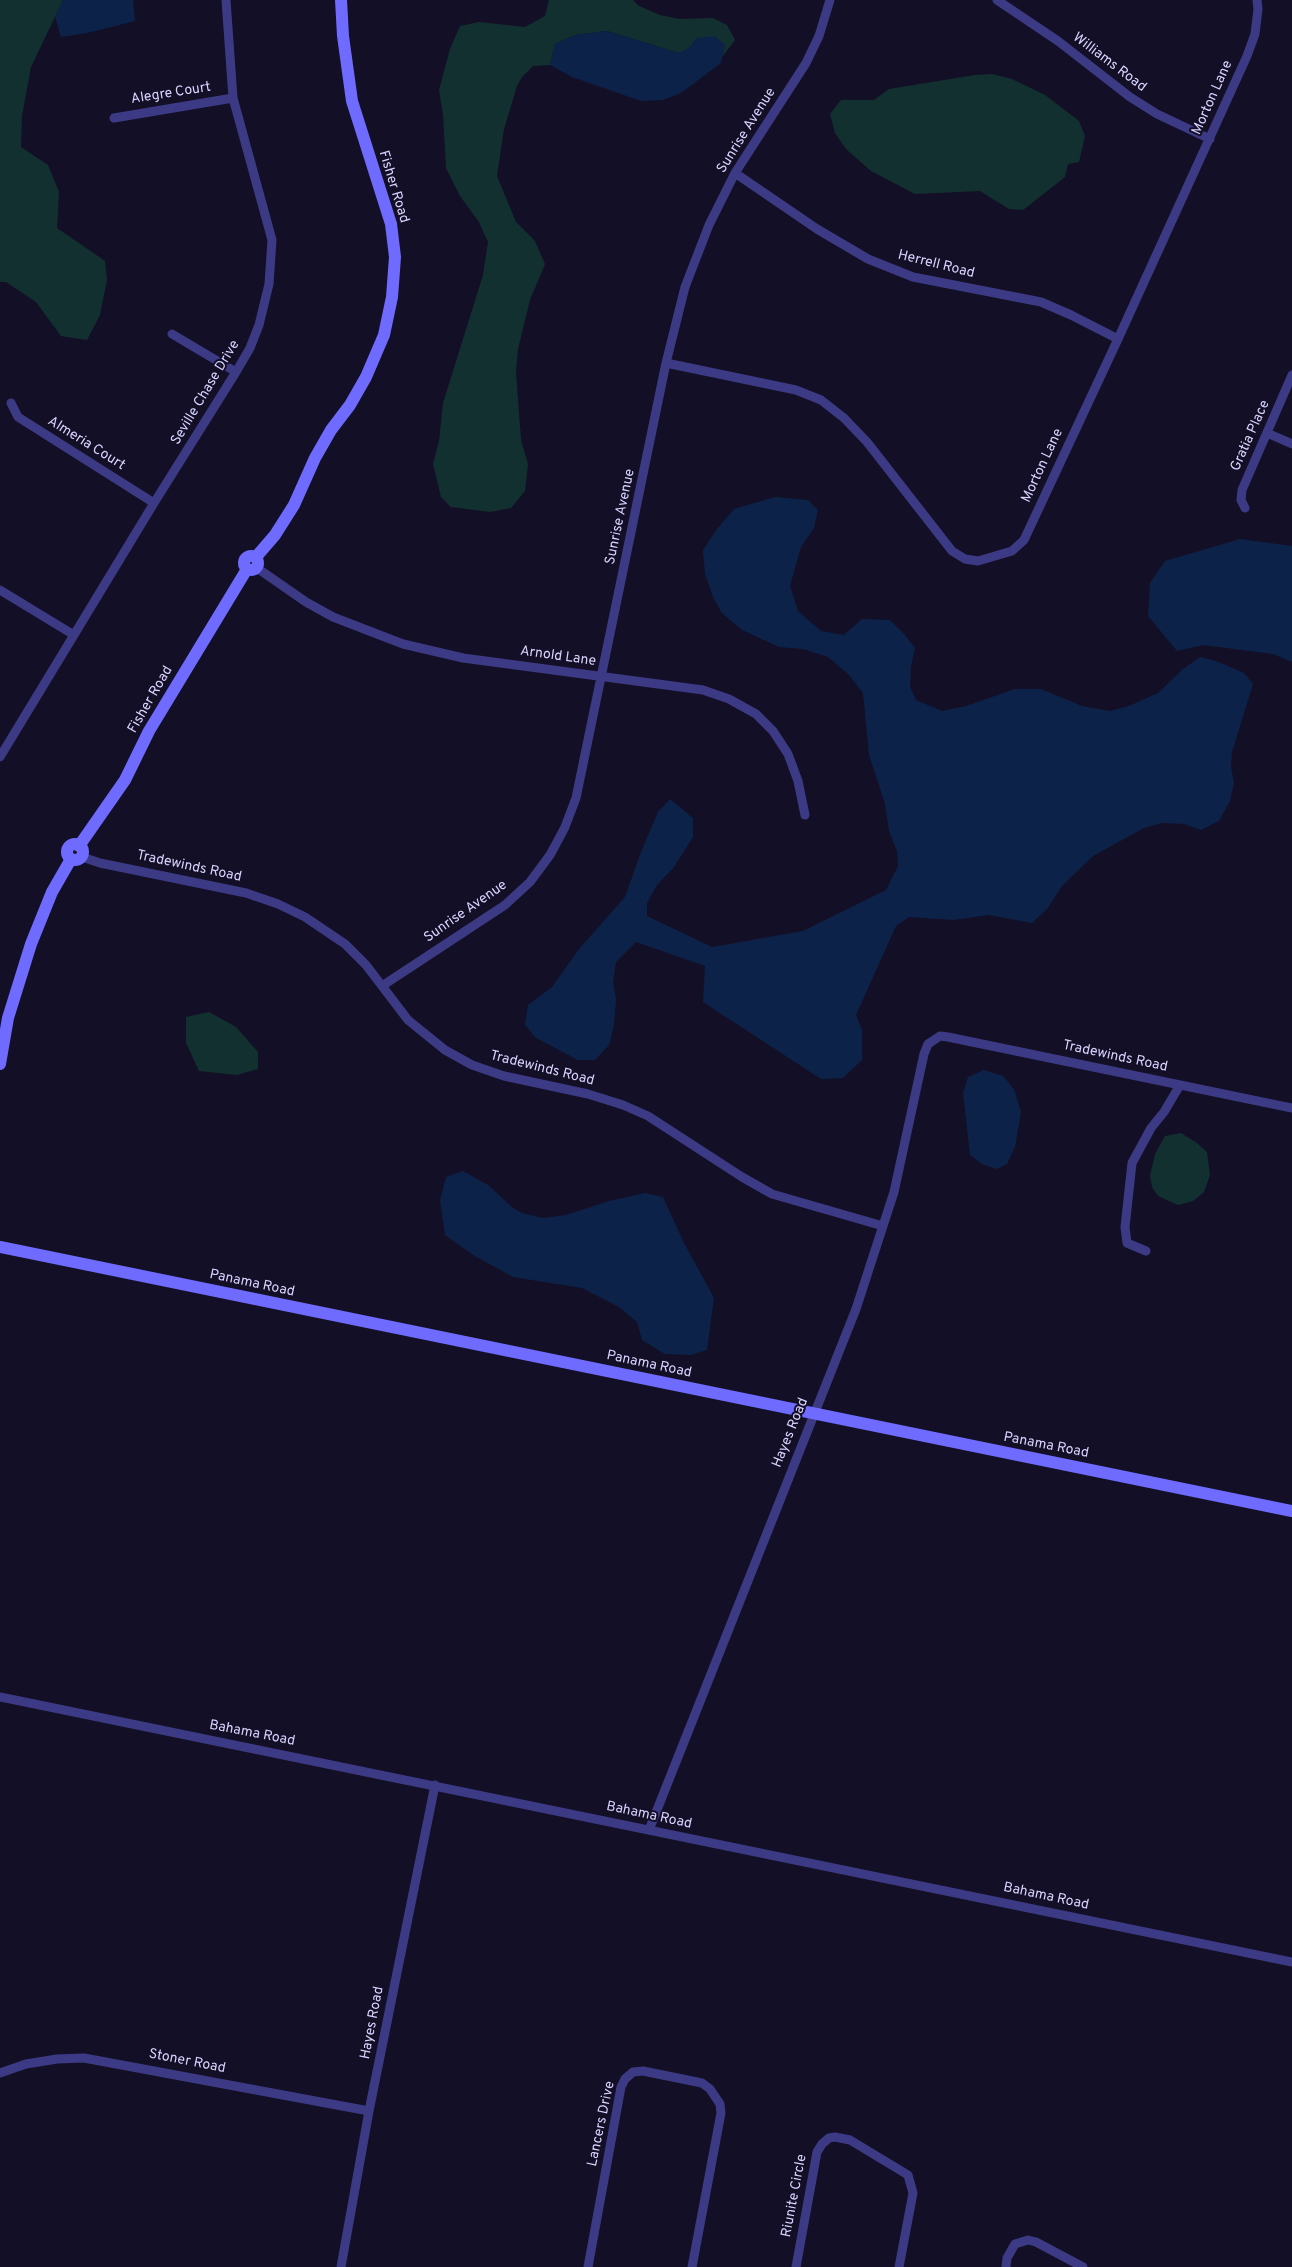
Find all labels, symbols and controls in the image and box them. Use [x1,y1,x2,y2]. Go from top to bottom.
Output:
street label: Williams Road [1069,30,1149,96]
street label: Morton Lane [1189,58,1237,138]
street label: Alegre Court [130,79,212,109]
street label: Sunrise Avenue [714,85,780,177]
street label: Fisher Road [374,149,412,225]
street label: Herrell Road [896,247,976,283]
street label: Seville Chase Drive [168,338,244,448]
street label: Gratia Place [1228,398,1274,474]
street label: Almeria Court [44,413,128,475]
street label: Morton Lane [1019,426,1067,506]
street label: Sunrise Avenue [603,468,639,566]
street label: Arnold Lane [519,643,597,671]
street label: Fisher Road [125,663,177,737]
street label: Tradewinds Road [135,848,243,886]
street label: Sunrise Avenue [421,877,511,947]
street label: Tradewinds Road [1061,1038,1169,1076]
street label: Tradewinds Road [488,1048,596,1090]
street label: Panama Road [208,1267,296,1301]
street label: Panama Road [605,1348,693,1382]
street label: Hayes Road [769,1396,813,1470]
street label: Panama Road [1002,1429,1090,1463]
street label: Bahama Road [208,1717,296,1751]
street label: Bahama Road [605,1799,693,1833]
street label: Bahama Road [1002,1880,1090,1914]
street label: Hayes Road [358,1985,388,2061]
street label: Stoner Road [147,2046,227,2078]
street label: Lancers Drive [585,2080,619,2168]
street label: Riunite Circle [779,2153,811,2239]

